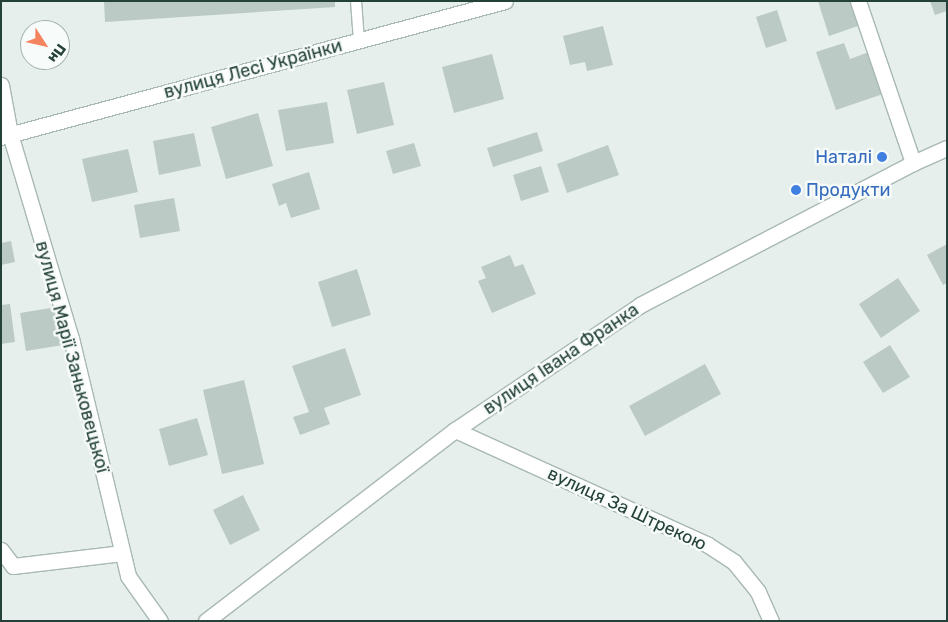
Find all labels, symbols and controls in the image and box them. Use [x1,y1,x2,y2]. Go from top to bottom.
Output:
north arrow [20,20,70,70]
street label: вулиця Лесі Українки [161,35,345,103]
text: Пн [44,41,69,66]
place label: Наталi [815,146,872,168]
marker: Наталi [876,151,888,163]
place label: Продукти [806,179,890,201]
marker: Продукти [790,184,802,196]
street label: вулиця Марії Заньковецької [31,239,113,475]
street label: вулиця Івана Франка [479,299,643,419]
street label: вулиця За Штрекою [544,463,710,555]

